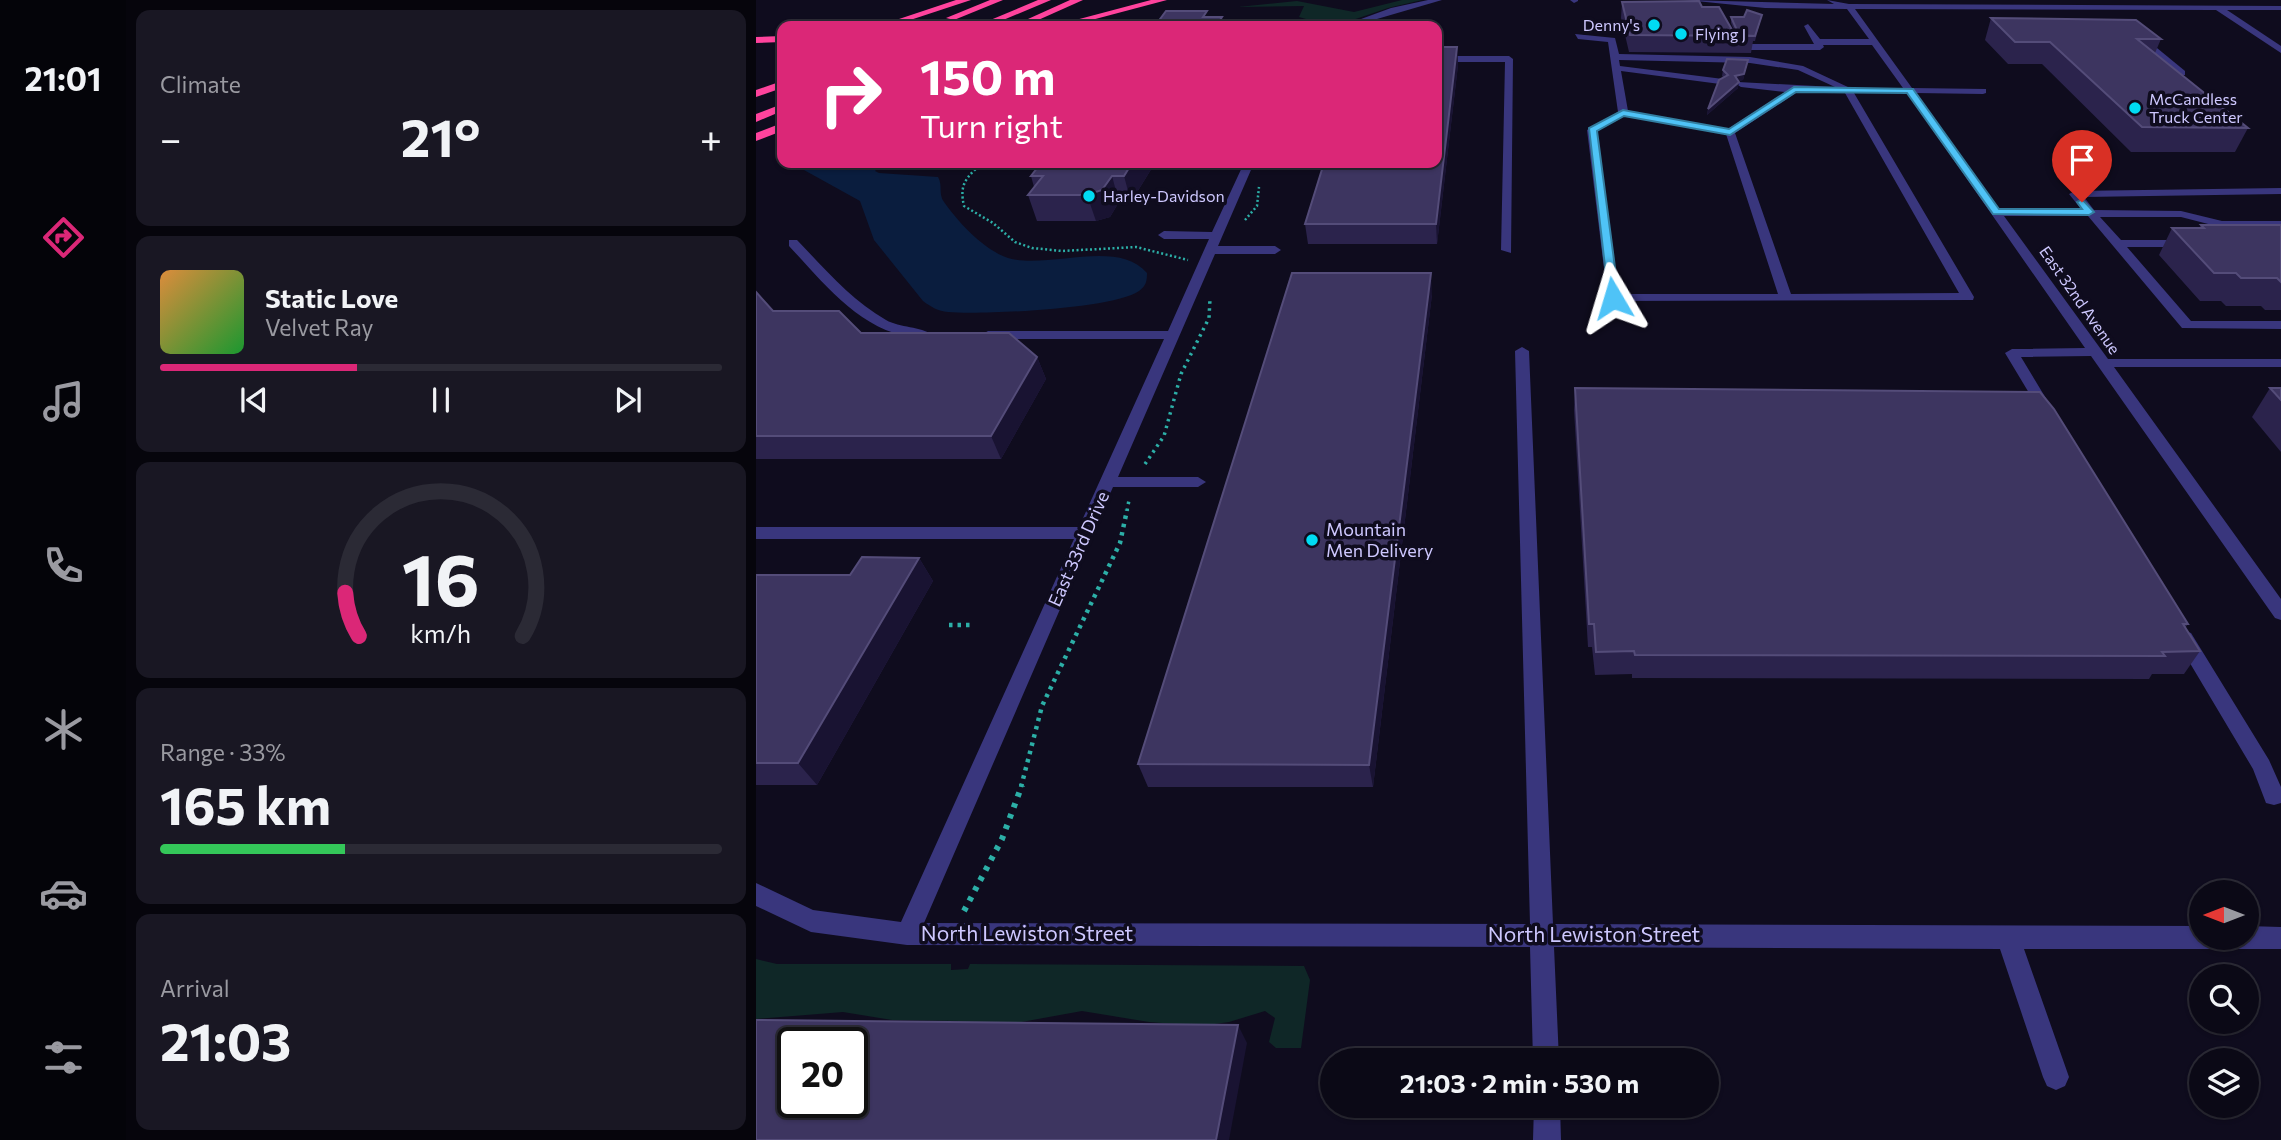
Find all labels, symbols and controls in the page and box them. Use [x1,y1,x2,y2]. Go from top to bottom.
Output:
place label: Denny's [1583,15,1640,34]
marker: Denny's [1646,17,1662,33]
place label: Flying J [1695,24,1746,43]
marker: Flying J [1673,26,1689,42]
text: 150 m [920,45,1055,105]
icon: right [805,49,896,140]
text: 21:01 [25,58,101,98]
text: Climate [160,70,241,98]
place label: McCandless Truck Center [2149,89,2243,126]
marker: McCandless Truck Center [2127,100,2143,116]
text: 21° [401,104,480,168]
text: Turn right [920,105,1063,145]
text: − [160,114,182,161]
text: + [700,114,722,161]
pin [2052,130,2112,202]
icon: arrive [2063,141,2101,179]
place label: Harley-Davidson [1103,186,1225,205]
marker: Harley-Davidson [1081,188,1097,204]
icon: directions [39,213,88,262]
street label: East 32nd Avenue [2036,242,2125,357]
position arrow [1576,261,1650,335]
text: Static Love [265,282,398,313]
text: Velvet Ray [265,313,373,341]
icon: music [39,377,88,426]
icon: previous [235,381,273,419]
icon: pause [422,381,460,419]
icon: next [609,381,647,419]
street label: East 33rd Drive [1043,488,1113,610]
place label: Mountain Men Delivery [1326,518,1433,561]
text: 16 [402,532,480,621]
marker: Mountain Men Delivery [1304,532,1320,548]
icon: phone [39,541,88,590]
text: km/h [411,618,471,648]
icon: climate [39,705,88,754]
text: Range · 33% [160,738,286,766]
text: 165 km [160,772,331,836]
icon: car [39,869,88,918]
north arrow [2189,880,2259,950]
map controls [2189,880,2259,1118]
street label: North Lewiston Street [921,920,1133,945]
street label: North Lewiston Street [1488,921,1700,946]
button: search [2189,964,2259,1034]
text: Arrival [160,974,230,1002]
text: 21:03 [160,1008,291,1072]
speed limit sign: 20 [777,1027,868,1118]
icon: filters [39,1033,88,1082]
button: layers [2189,1048,2259,1118]
text: 21:03 · 2 min · 530 m [1400,1067,1639,1098]

